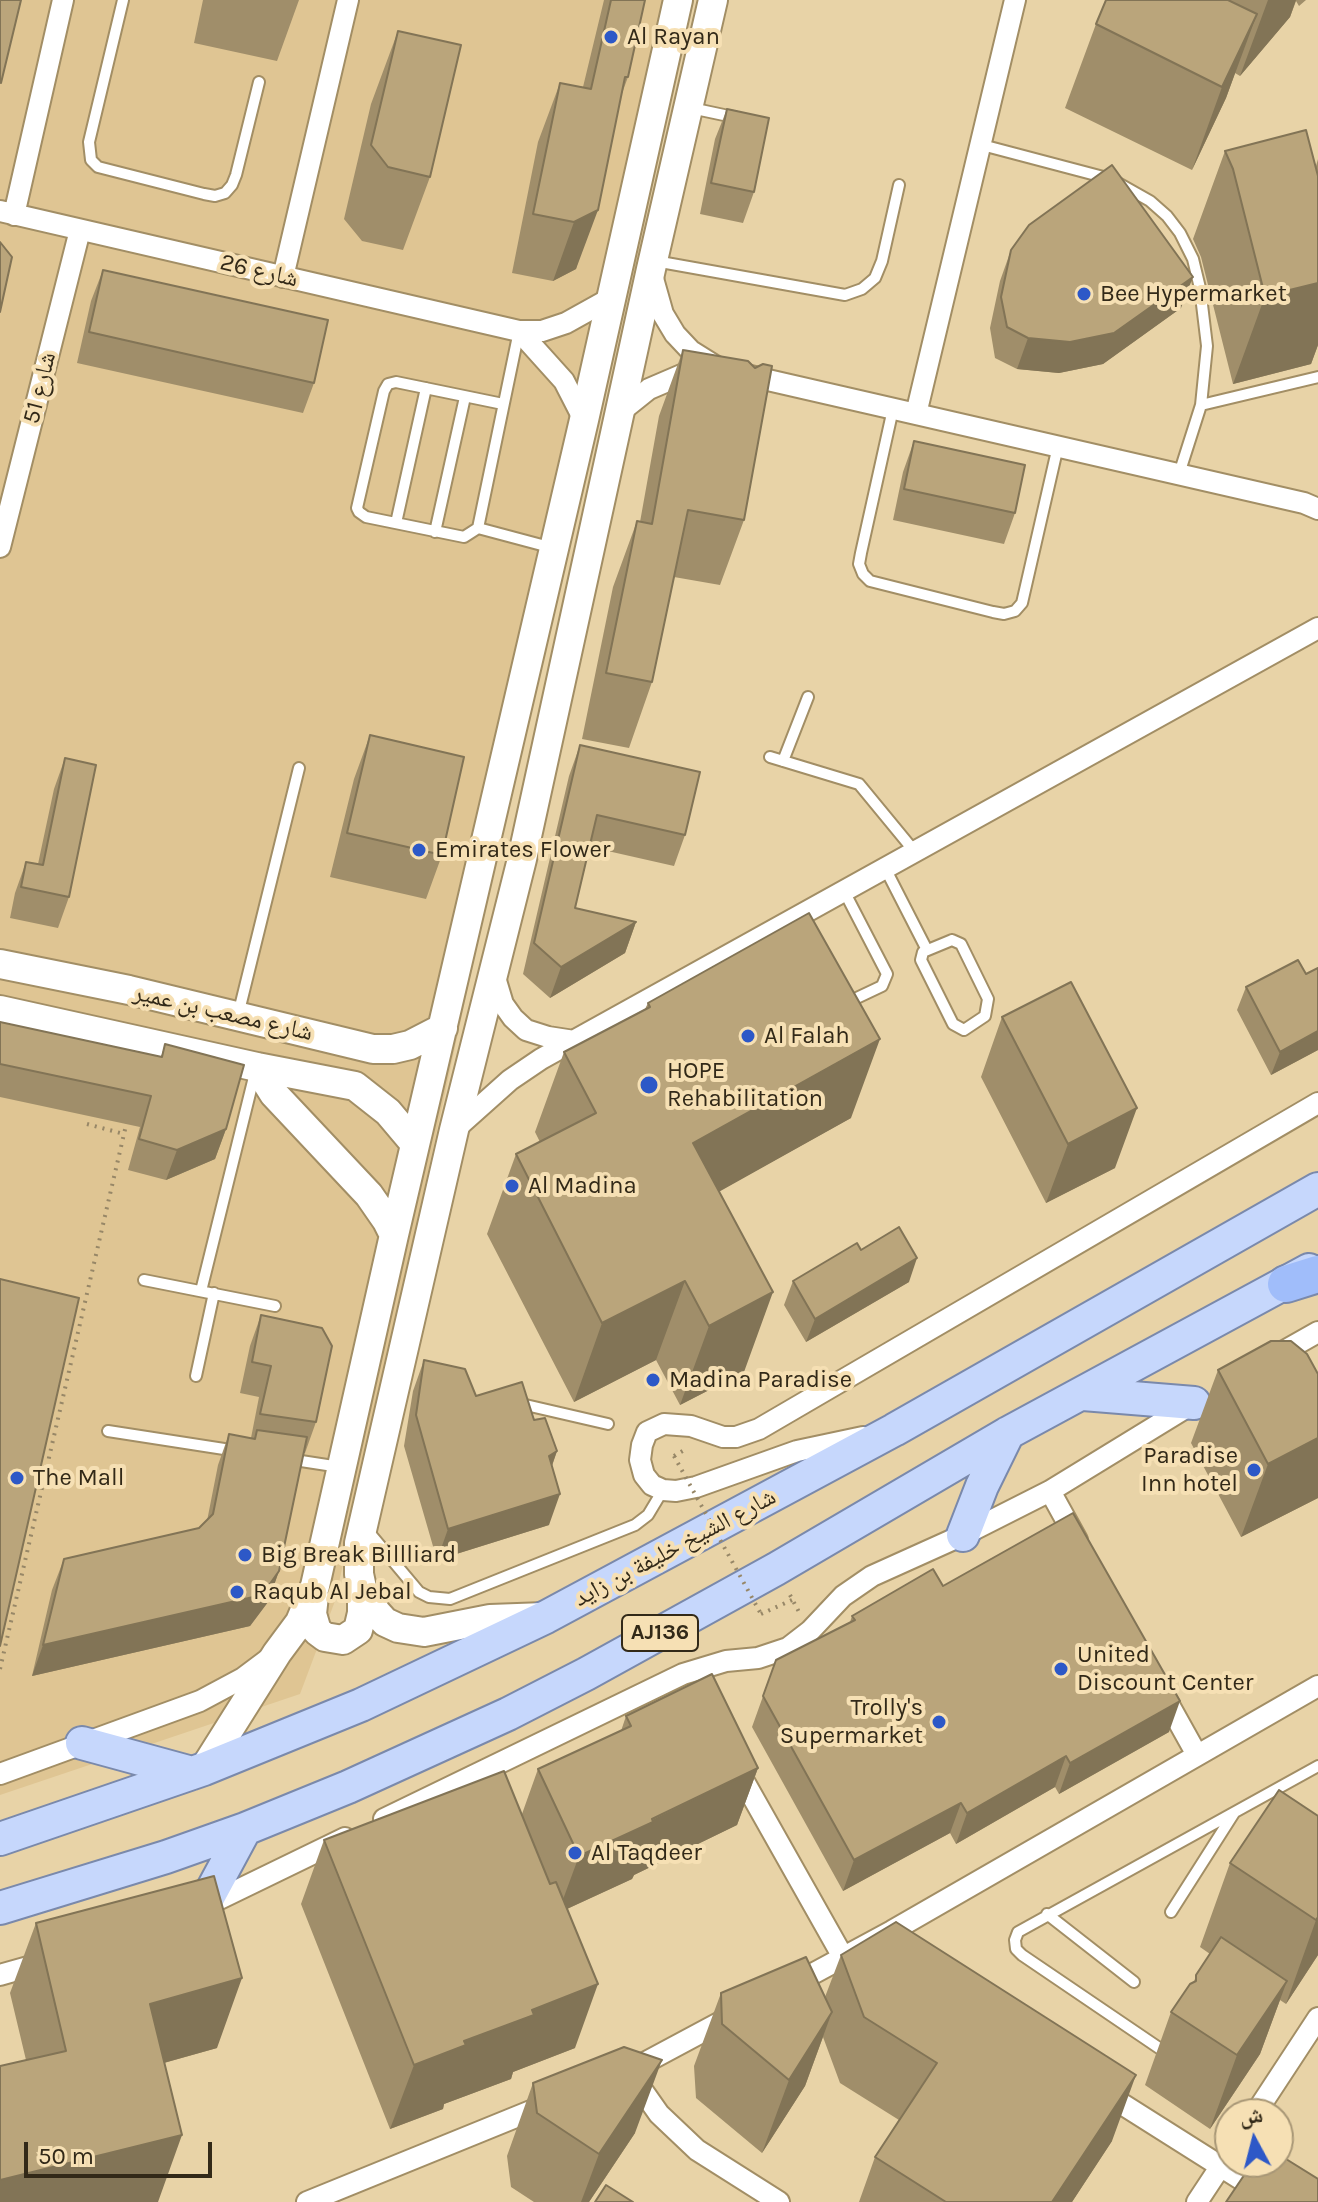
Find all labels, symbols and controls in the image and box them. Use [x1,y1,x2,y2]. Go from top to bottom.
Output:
place label: Al Rayan [627,23,720,51]
marker: Al Rayan [602,28,620,46]
street label: شارع 26 [217,248,301,294]
place label: Bee Hypermarket [1100,280,1287,308]
marker: Bee Hypermarket [1075,285,1093,303]
street label: شارع 51 [17,349,63,427]
place label: Emirates Flower [435,836,610,864]
marker: Emirates Flower [410,841,428,859]
street label: شارع مصعب بن عمير [131,978,315,1048]
place label: Al Falah [764,1022,850,1050]
marker: Al Falah [739,1027,757,1045]
place label: HOPE Rehabilitation [667,1057,823,1113]
marker: HOPE Rehabilitation [638,1074,660,1096]
place label: Al Madina [528,1172,637,1200]
marker: Al Madina [503,1177,521,1195]
place label: Madina Paradise [669,1366,852,1394]
marker: Madina Paradise [644,1371,662,1389]
place label: Paradise Inn hotel [1141,1442,1238,1498]
marker: Paradise Inn hotel [1245,1461,1263,1479]
place label: The Mall [33,1464,124,1492]
marker: The Mall [8,1469,26,1487]
street label: شارع الشيخ خليفة بن زايد [569,1482,781,1614]
place label: Big Break Billliard [261,1541,456,1569]
marker: Big Break Billliard [236,1546,254,1564]
place label: Raqub Al Jebal [253,1578,412,1606]
marker: Raqub Al Jebal [228,1583,246,1601]
road number: AJ136 [622,1615,698,1651]
place label: United Discount Center [1077,1641,1253,1697]
marker: United Discount Center [1052,1660,1070,1678]
place label: Trolly's Supermarket [780,1694,923,1750]
marker: Trolly's Supermarket [930,1713,948,1731]
place label: Al Taqdeer [591,1839,702,1867]
marker: Al Taqdeer [566,1844,584,1862]
north arrow [1214,2098,1294,2178]
text: ش [1238,2102,1264,2130]
scale bar [28,2126,216,2176]
text: 50 m [38,2142,94,2170]

